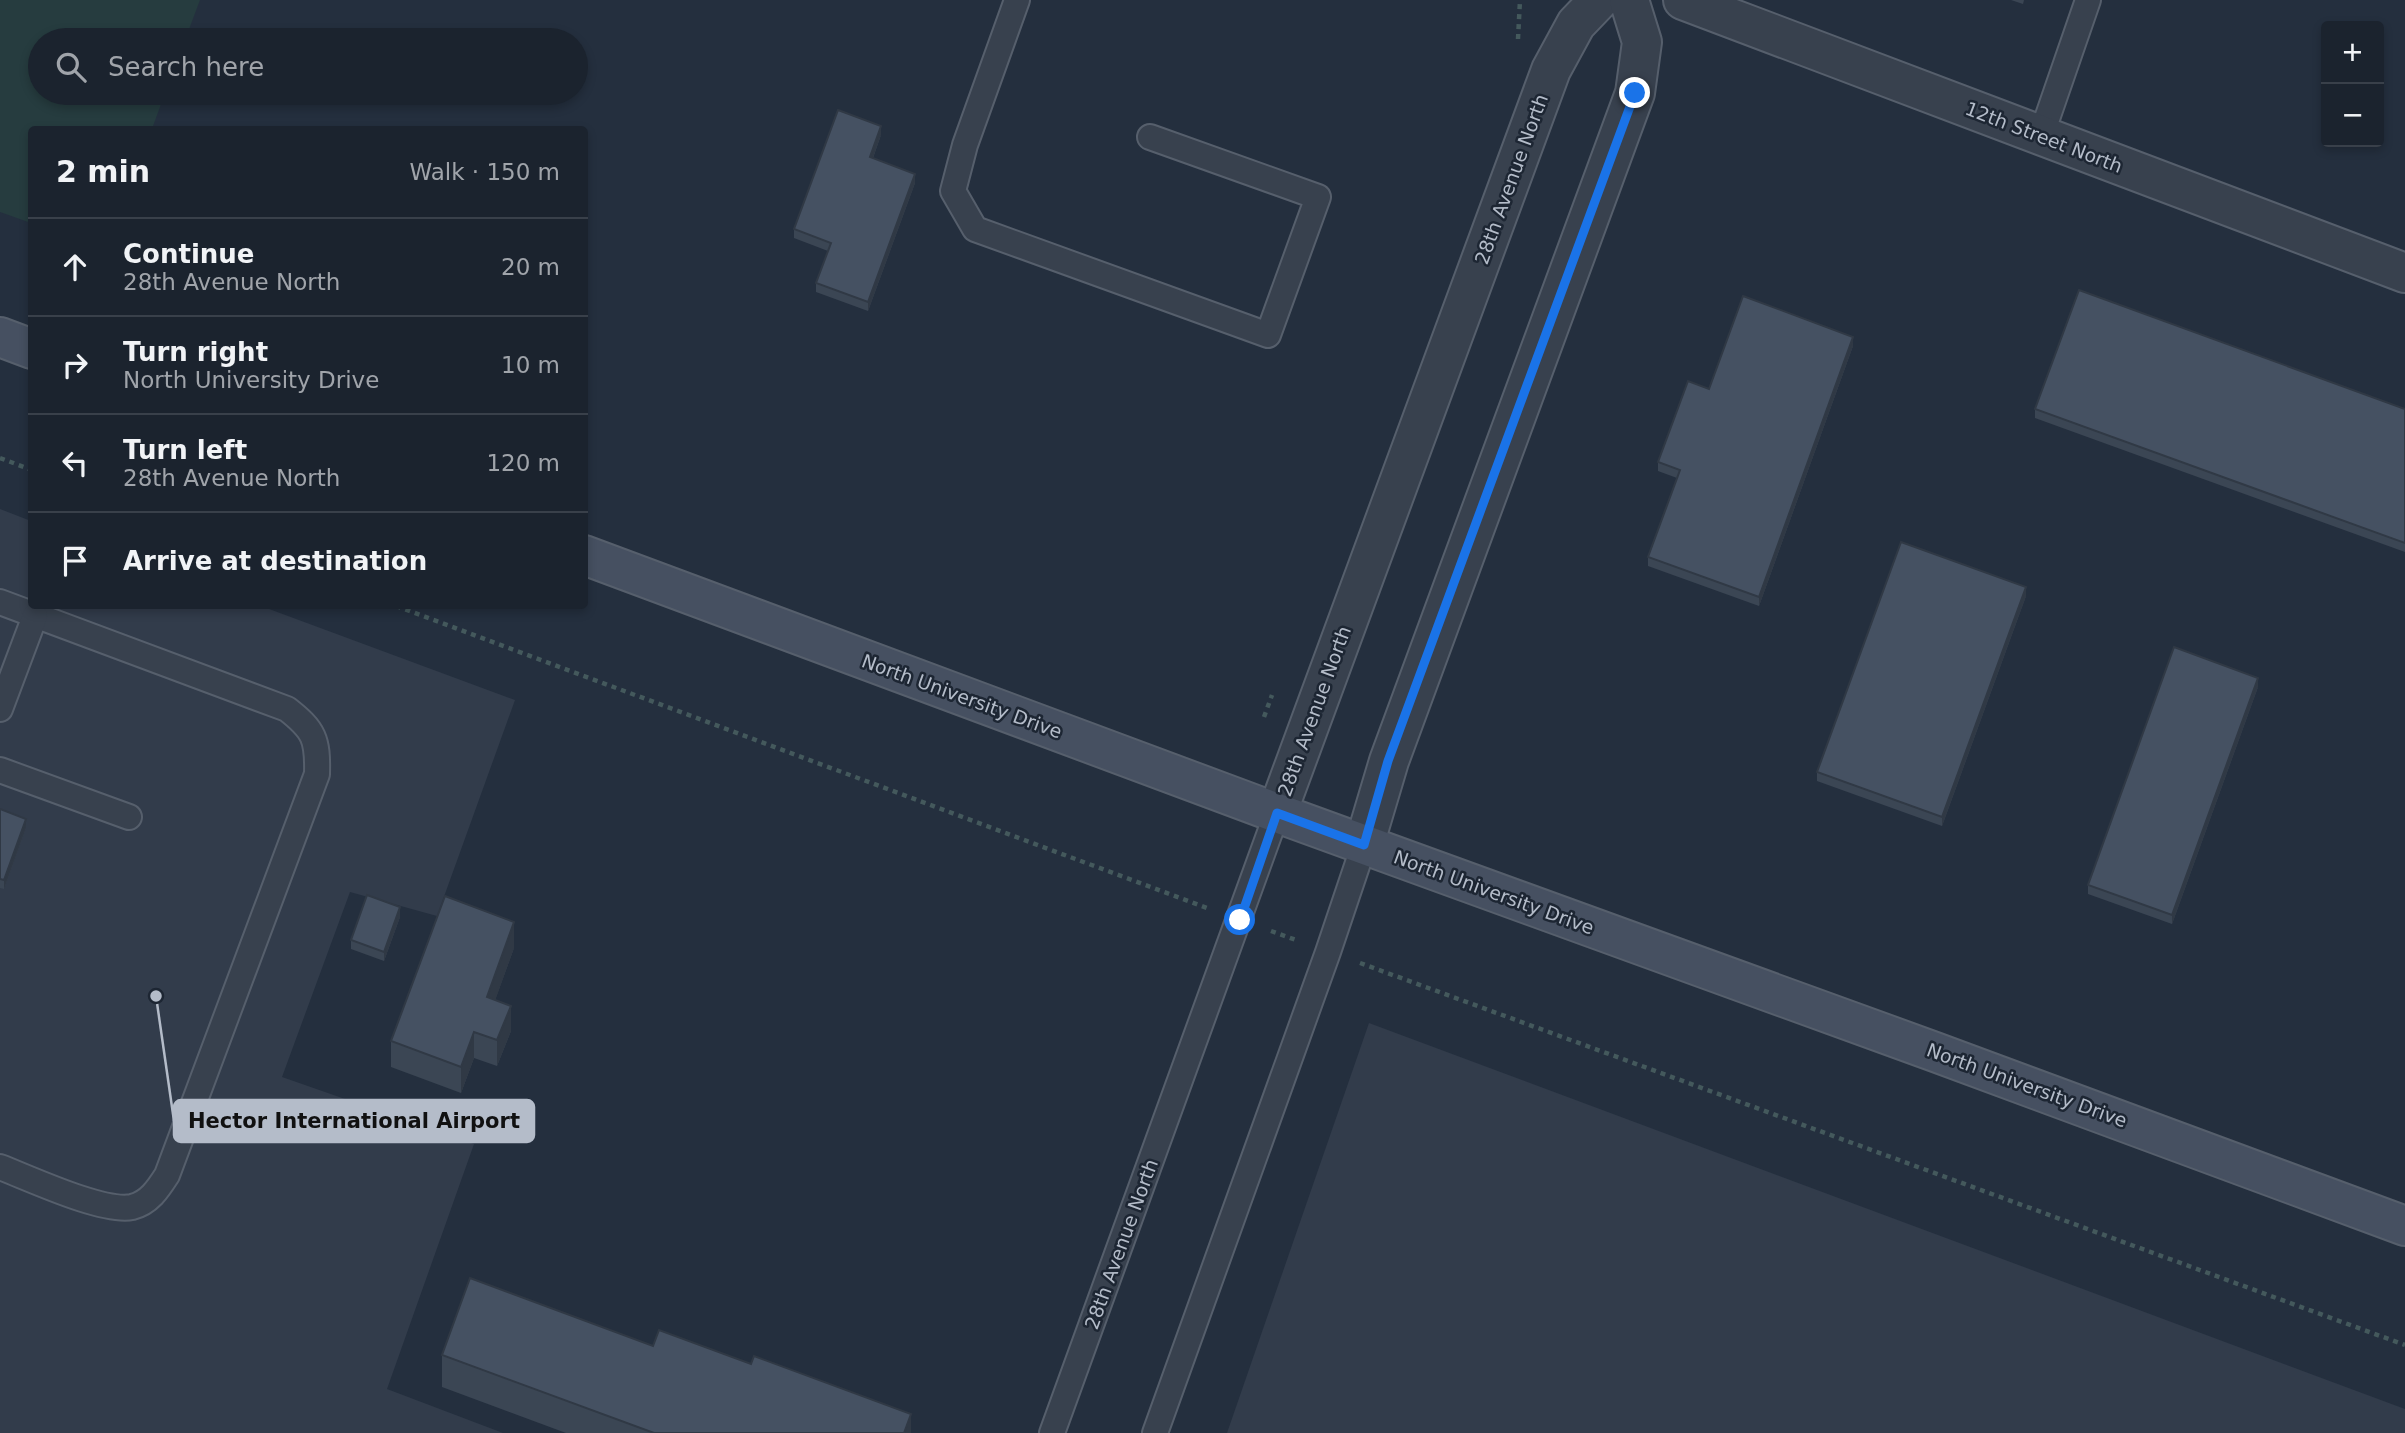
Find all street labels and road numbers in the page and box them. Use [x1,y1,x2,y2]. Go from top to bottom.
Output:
street label: 28th Avenue North [1470,91,1552,267]
street label: 12th Street North [1962,97,2126,177]
street label: 28th Avenue North [1273,623,1355,799]
street label: North University Drive [859,649,1065,743]
street label: North University Drive [1391,845,1597,939]
street label: North University Drive [1924,1038,2130,1132]
street label: 28th Avenue North [1080,1156,1162,1332]

